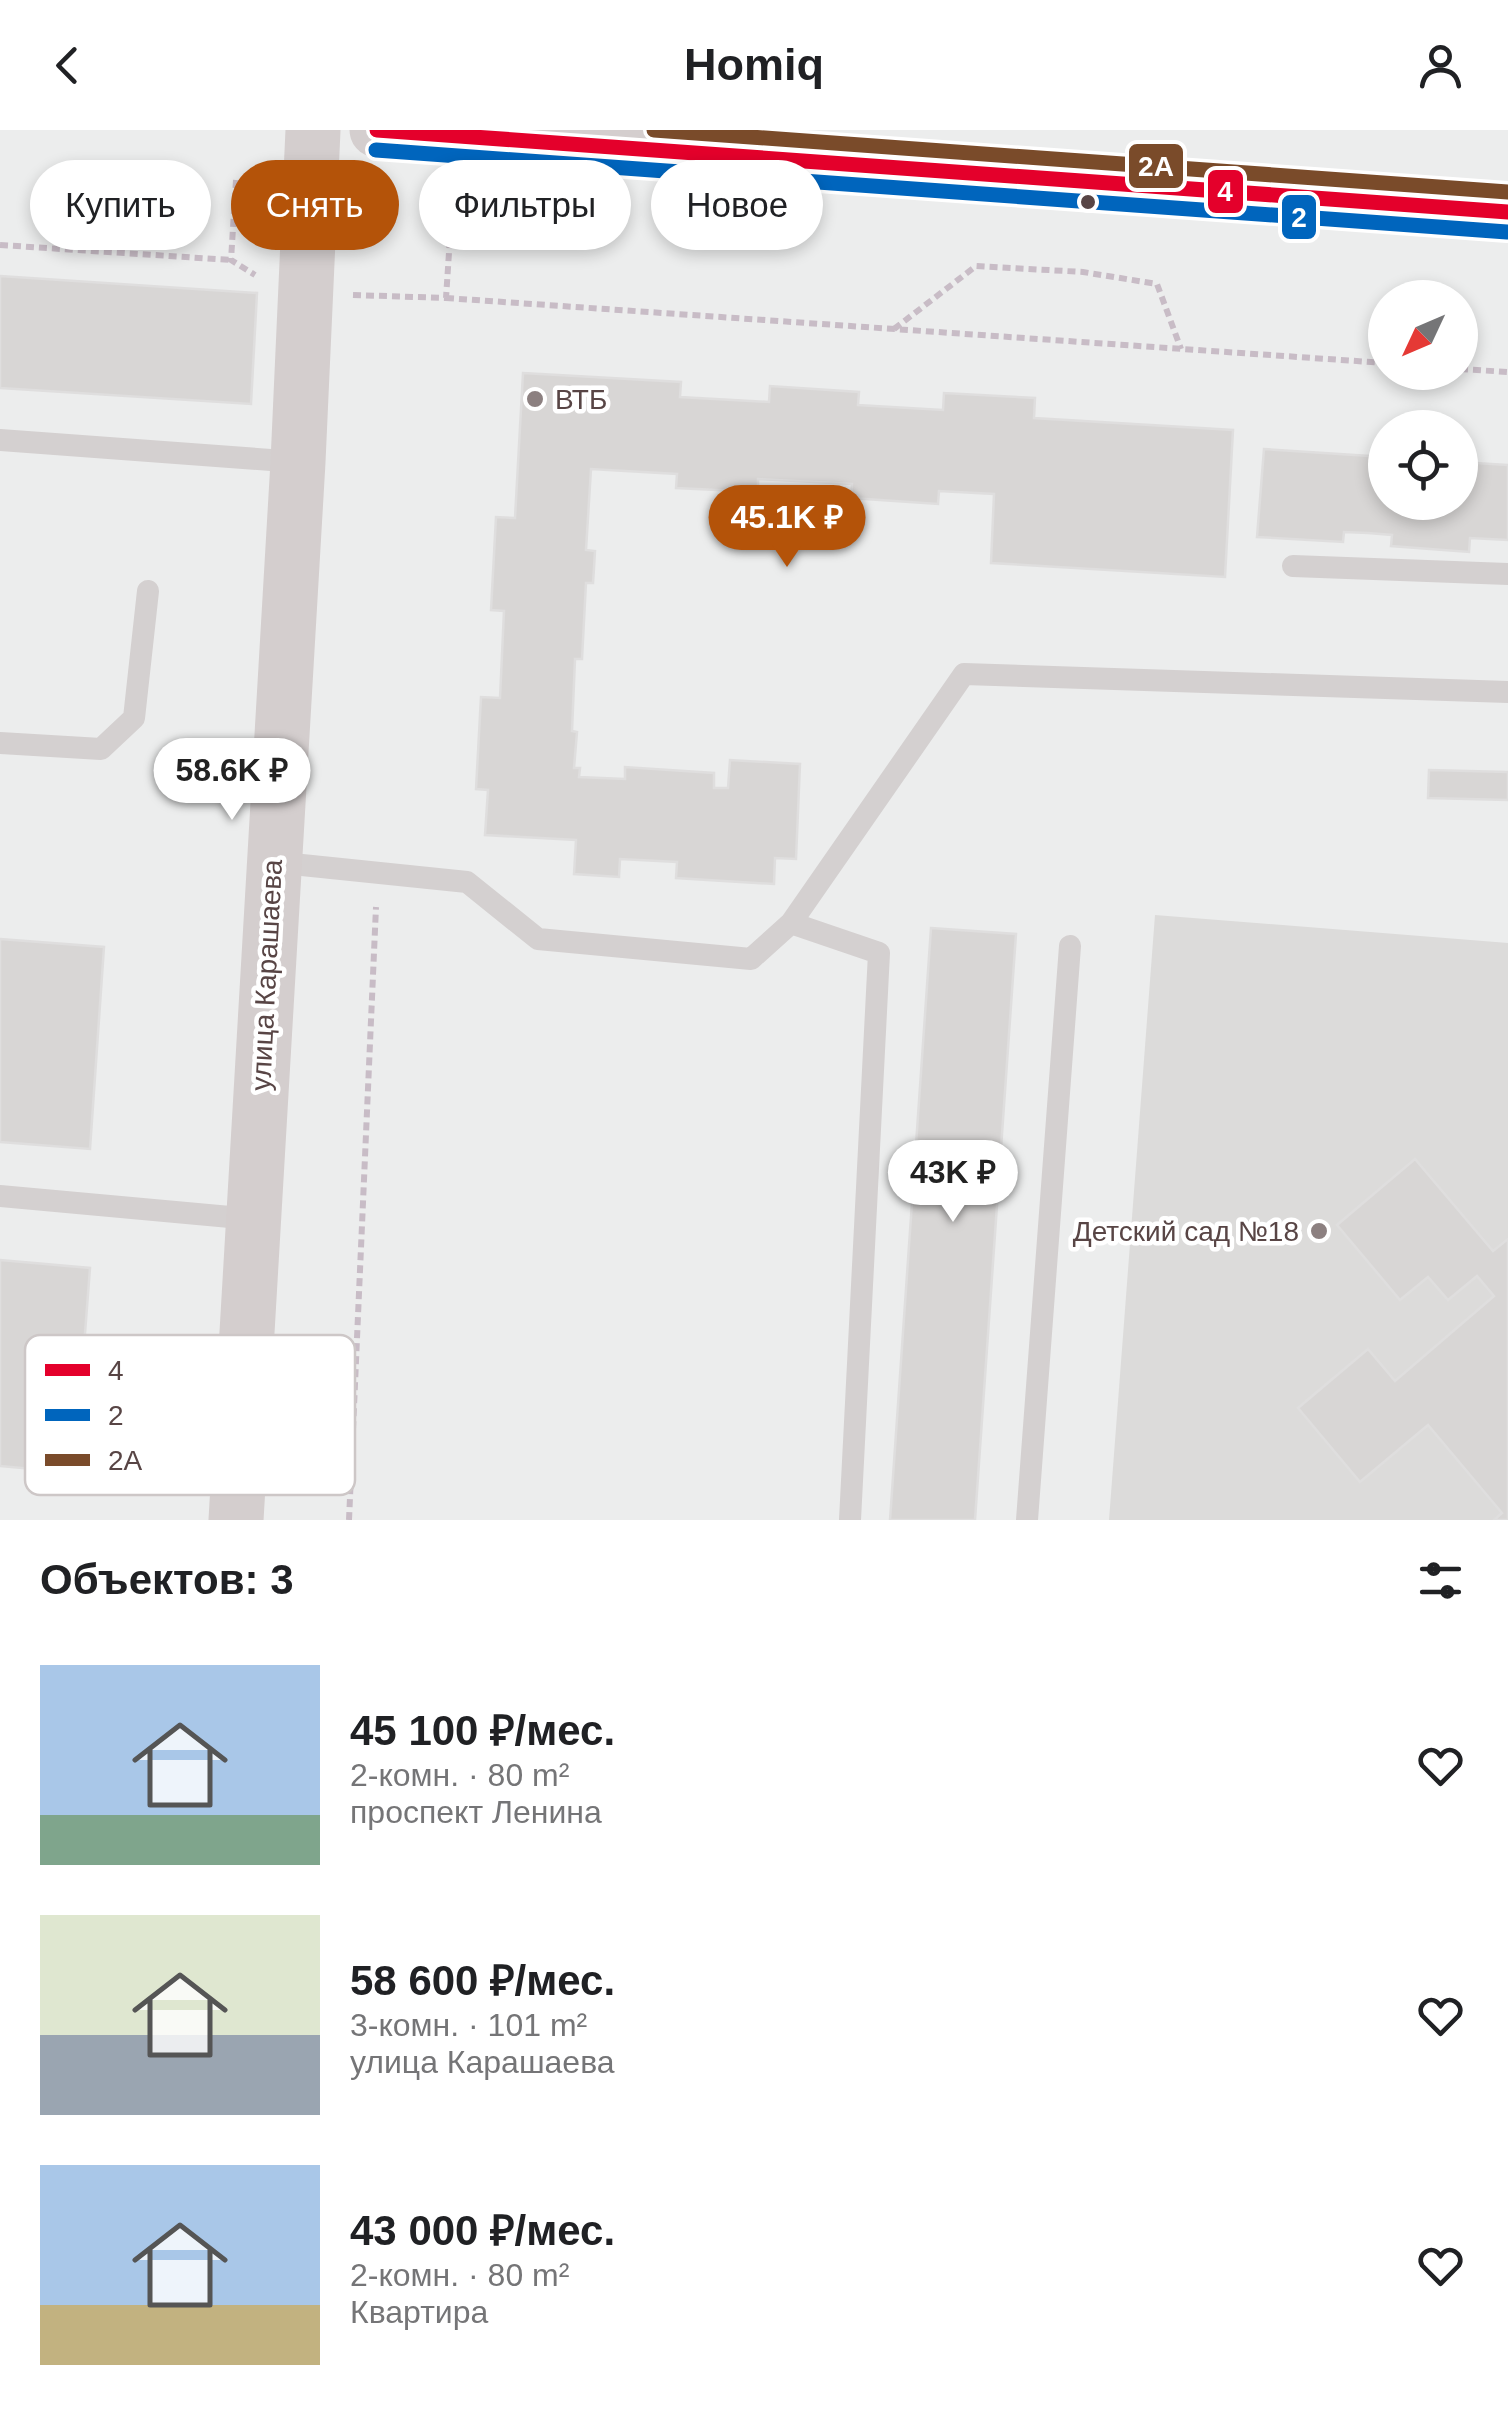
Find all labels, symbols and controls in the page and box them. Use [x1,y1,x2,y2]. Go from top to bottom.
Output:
icon: back [40,38,95,93]
icon: person [1413,38,1468,93]
text: Homiq [684,39,824,90]
line badge: 2А [1127,142,1185,190]
text: 2А [1138,151,1174,182]
chip: Купить [30,160,211,250]
chip: Снять [231,160,399,250]
chip: Фильтры [419,160,631,250]
chip: Новое [651,160,823,250]
line badge: 4 [1206,168,1245,215]
text: 4 [1217,176,1233,207]
unlabelled marker [1078,192,1098,212]
line badge: 2 [1280,193,1318,241]
text: 2 [1291,202,1307,233]
north arrow [1368,280,1478,390]
map controls [1368,280,1478,520]
place label: ВТБ [555,384,607,415]
marker: ВТБ [524,388,546,410]
button: locate [1368,410,1478,520]
pin: 45.1K ₽ [695,485,879,570]
text: 45.1K ₽ [731,499,843,535]
pin: 58.6K ₽ [140,738,324,823]
text: 58.6K ₽ [176,752,288,788]
street label: улица Карашаева [245,858,288,1091]
pin: 43K ₽ [883,1140,1023,1225]
text: 43K ₽ [910,1154,996,1190]
place label: Детский сад №18 [1073,1216,1299,1247]
marker: Детский сад №18 [1308,1220,1330,1242]
legend [25,1335,355,1495]
text: 4 [108,1355,124,1386]
text: 2 [108,1400,124,1431]
text: 2А [108,1445,143,1476]
icon: filters [1413,1553,1468,1608]
text: Объектов: 3 [40,1556,294,1603]
icon: home [120,1705,240,1825]
text: 45 100 ₽/мес. [350,1707,615,1754]
icon: heart [1413,1738,1468,1793]
text: 2-комн. · 80 m² [350,1757,569,1793]
text: проспект Ленина [350,1794,602,1830]
icon: home [120,1955,240,2075]
text: 58 600 ₽/мес. [350,1957,615,2004]
icon: heart [1413,1988,1468,2043]
text: 3-комн. · 101 m² [350,2007,587,2043]
text: улица Карашаева [350,2044,615,2080]
icon: home [120,2205,240,2325]
text: 43 000 ₽/мес. [350,2207,615,2254]
icon: heart [1413,2238,1468,2293]
text: 2-комн. · 80 m² [350,2257,569,2293]
text: Квартира [350,2294,488,2330]

